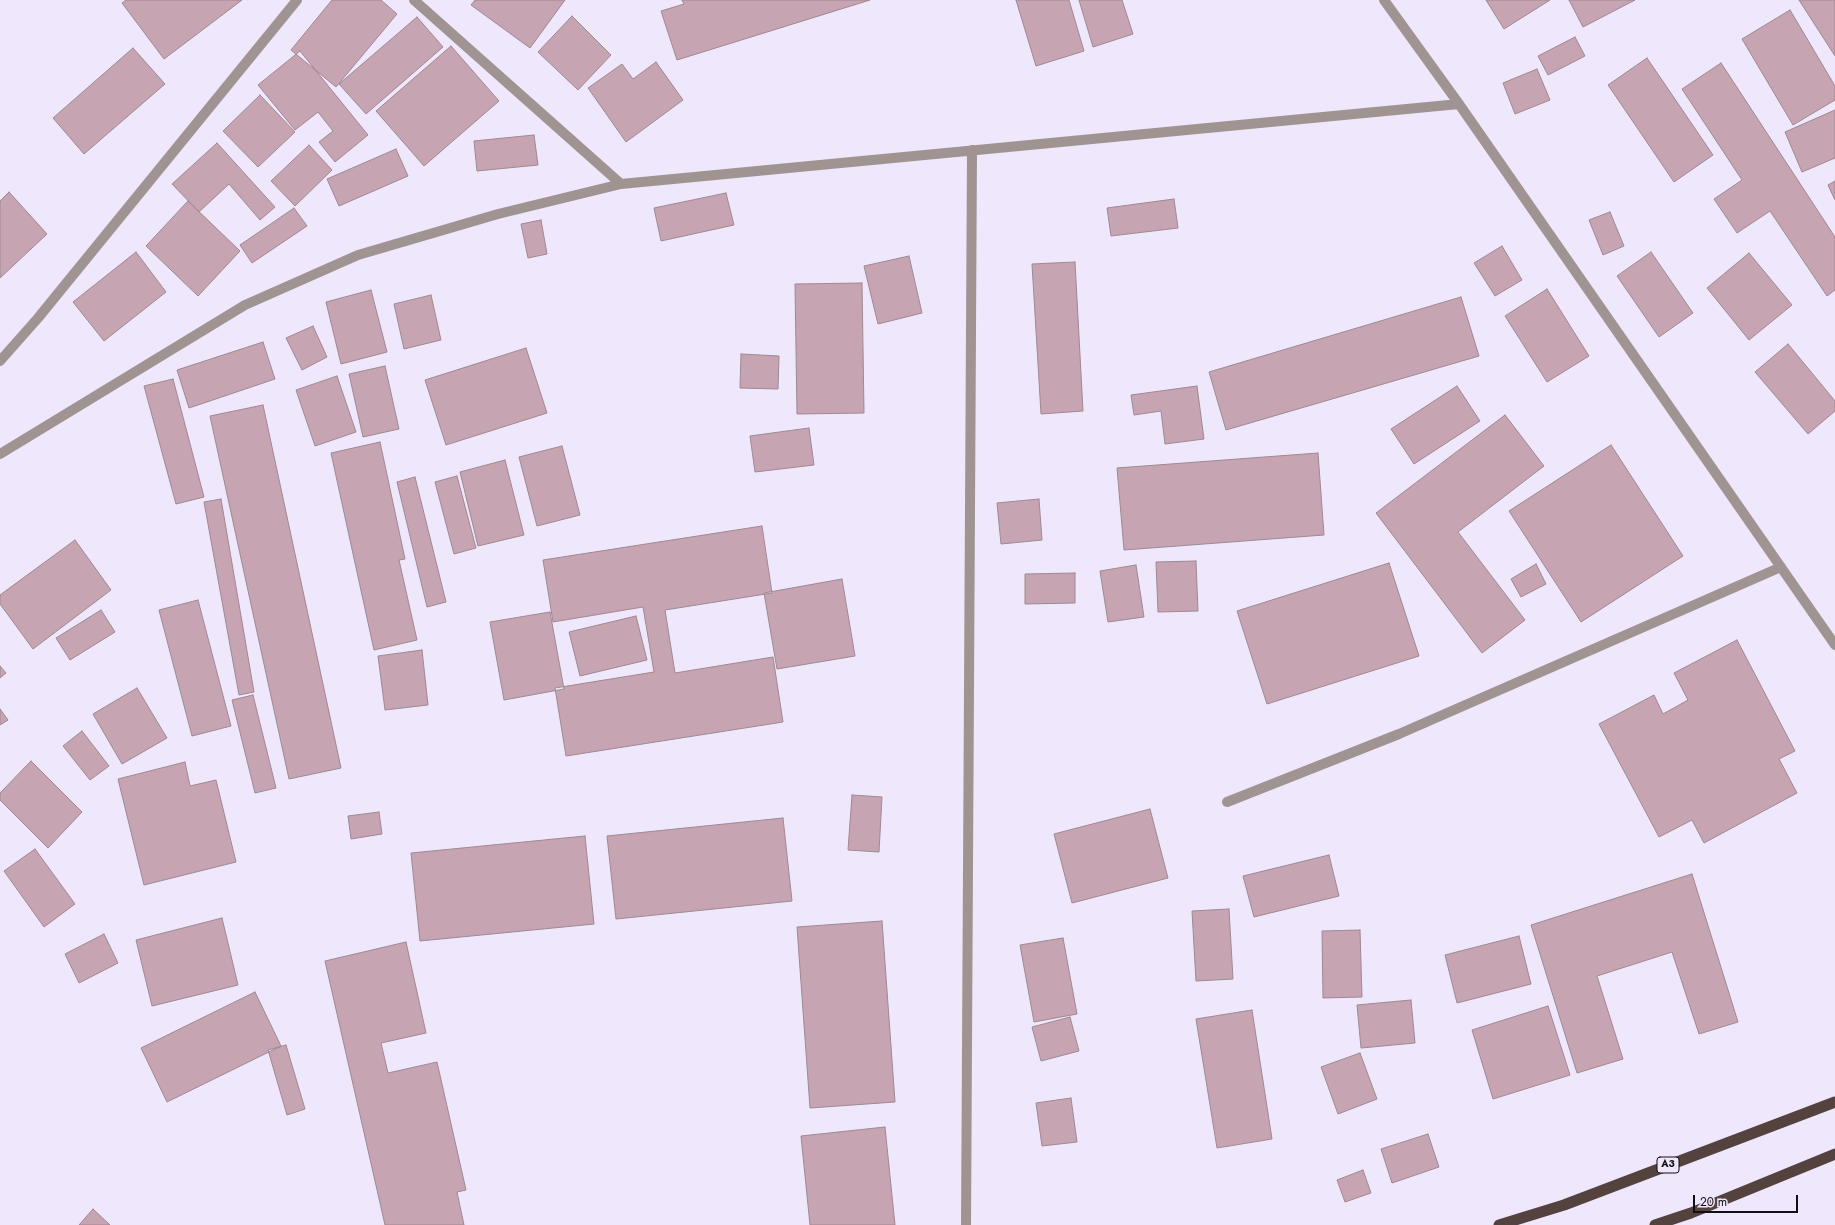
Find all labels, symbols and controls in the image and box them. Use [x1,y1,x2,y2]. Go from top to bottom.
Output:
road number: A3 [1657,1157,1679,1173]
scale bar [1695,1187,1800,1213]
text: 20 m [1700,1193,1727,1211]

